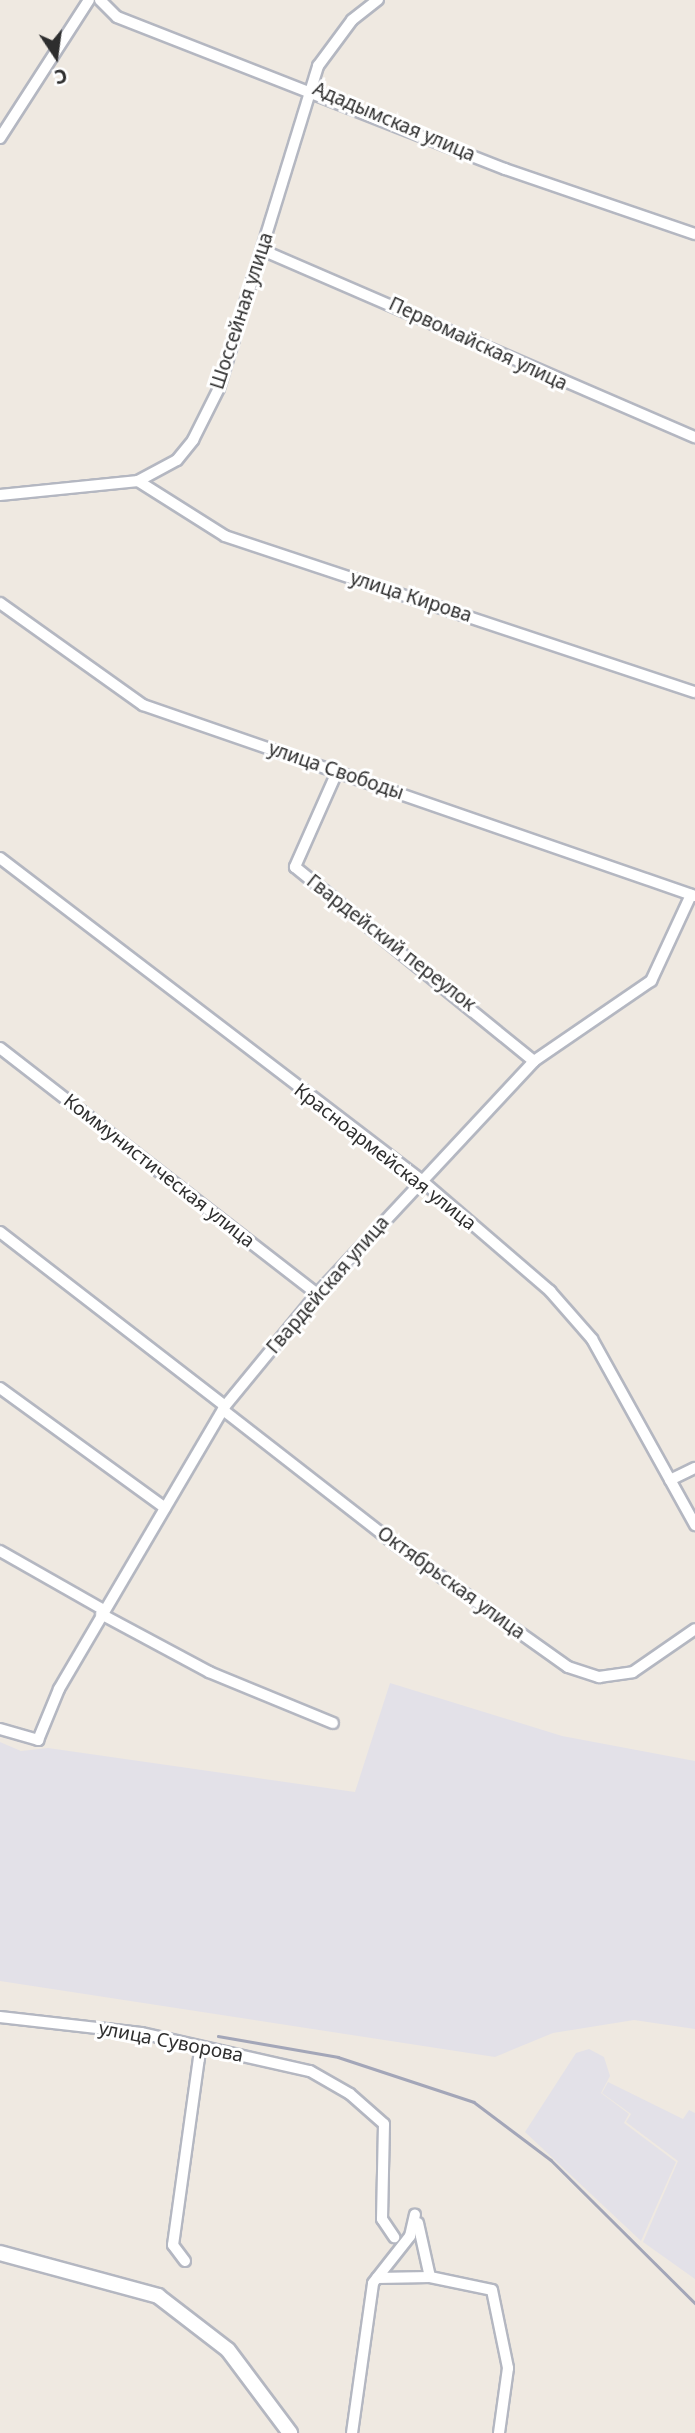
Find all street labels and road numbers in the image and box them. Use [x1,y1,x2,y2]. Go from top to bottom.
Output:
street label: Ададымская улица [309,77,479,167]
street label: Шоссейная улица [206,230,278,392]
street label: Первомайская улица [385,293,571,395]
street label: улица Кирова [347,567,475,627]
street label: улица Свободы [265,737,407,805]
street label: Гвардейский переулок [302,870,480,1016]
street label: Красноармейская улица [289,1079,481,1235]
street label: Коммунистическая улица [59,1089,259,1253]
street label: Гвардейская улица [262,1212,394,1358]
street label: Октябрьская улица [373,1522,529,1644]
street label: улица Суворова [97,2017,245,2067]

